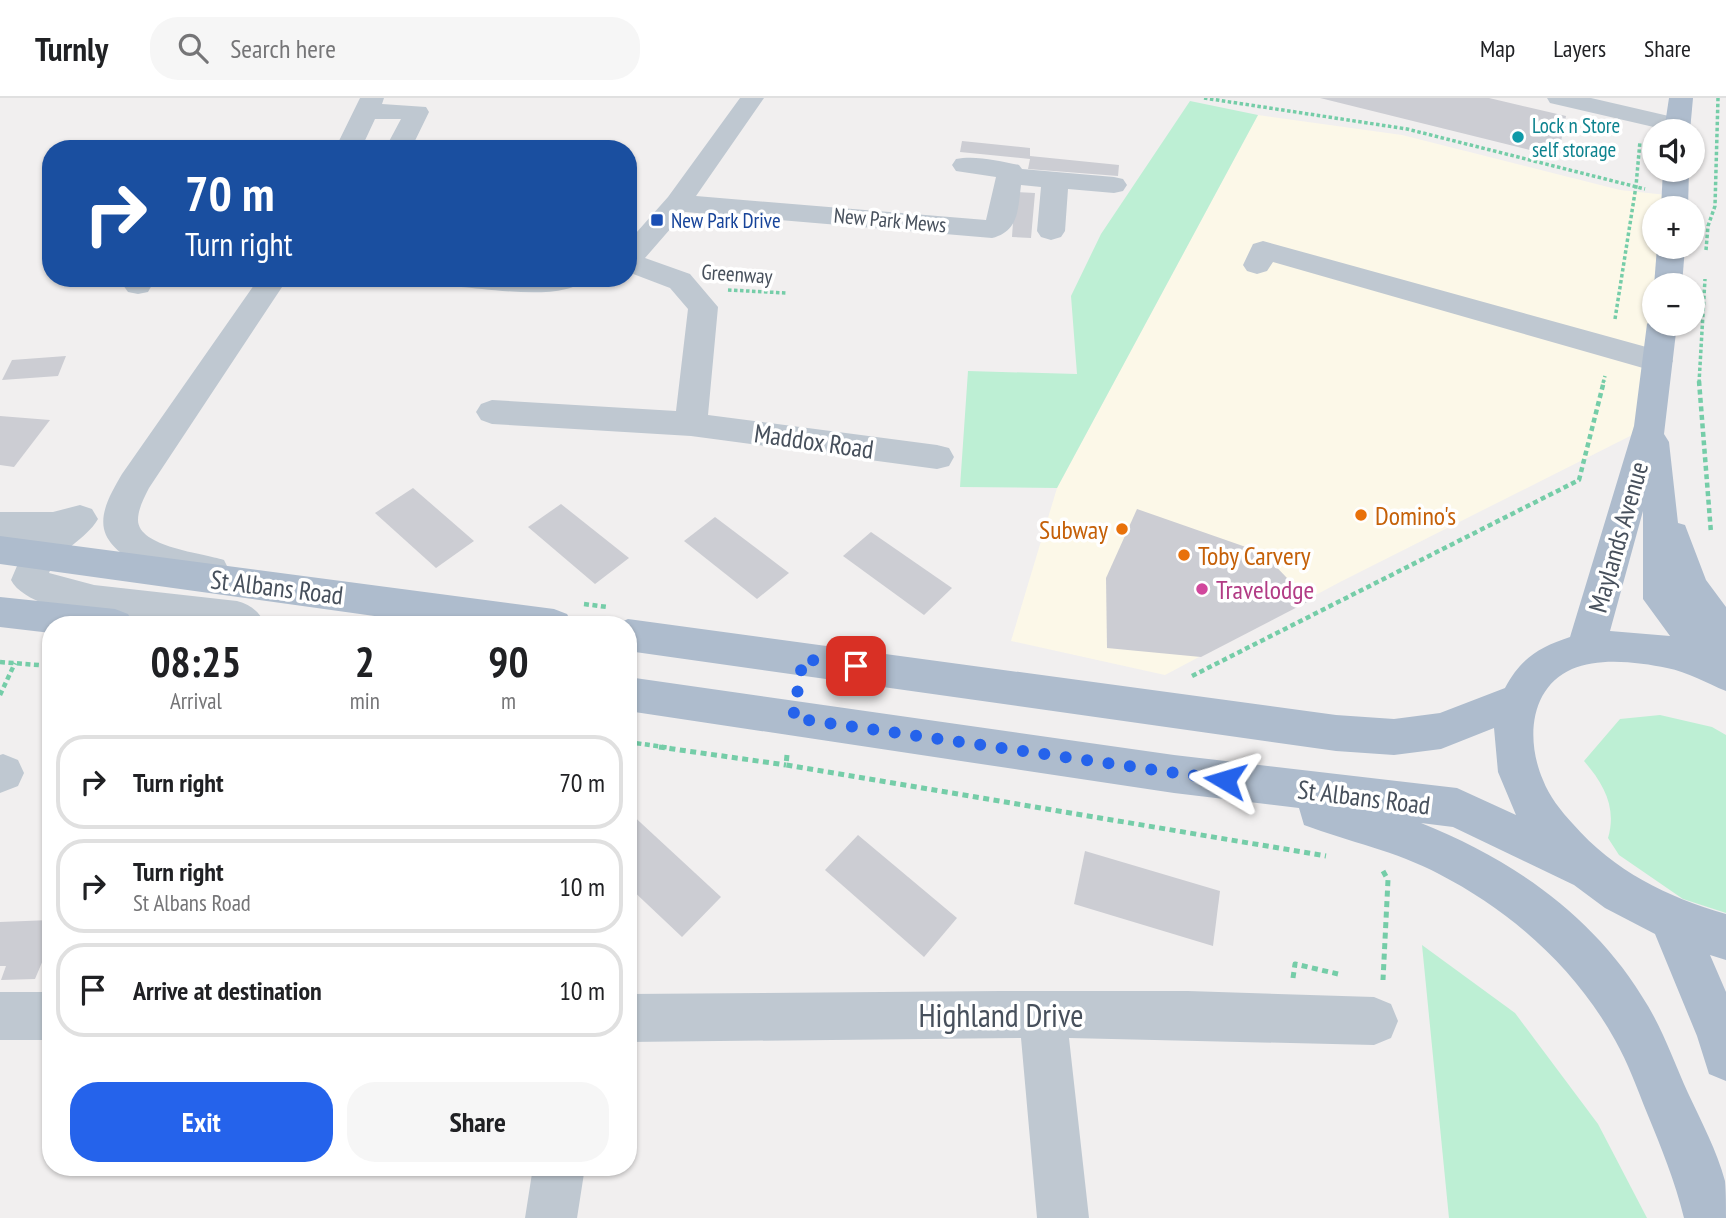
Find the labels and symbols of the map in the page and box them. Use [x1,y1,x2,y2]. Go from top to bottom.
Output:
place label: Lock n Store self storage [1532,112,1620,163]
marker: Lock n Store self storage [1510,129,1526,145]
street label: New Park Mews [833,202,947,238]
place label: New Park Drive [671,207,781,234]
marker: New Park Drive [649,212,665,228]
street label: Greenway [701,258,774,290]
street label: Maddox Road [752,416,876,466]
street label: Maylands Avenue [1581,458,1655,616]
place label: Domino's [1375,499,1456,532]
marker: Domino's [1353,507,1369,523]
place label: Subway [1039,513,1108,546]
marker: Subway [1114,521,1130,537]
place label: Toby Carvery [1198,539,1311,572]
marker: Toby Carvery [1176,547,1192,563]
street label: St Albans Road [209,563,345,611]
place label: Travelodge [1216,573,1314,606]
marker: Travelodge [1194,581,1210,597]
pin [826,636,886,696]
position arrow [1188,743,1262,817]
street label: St Albans Road [1296,773,1432,821]
street label: Highland Drive [918,994,1084,1036]

